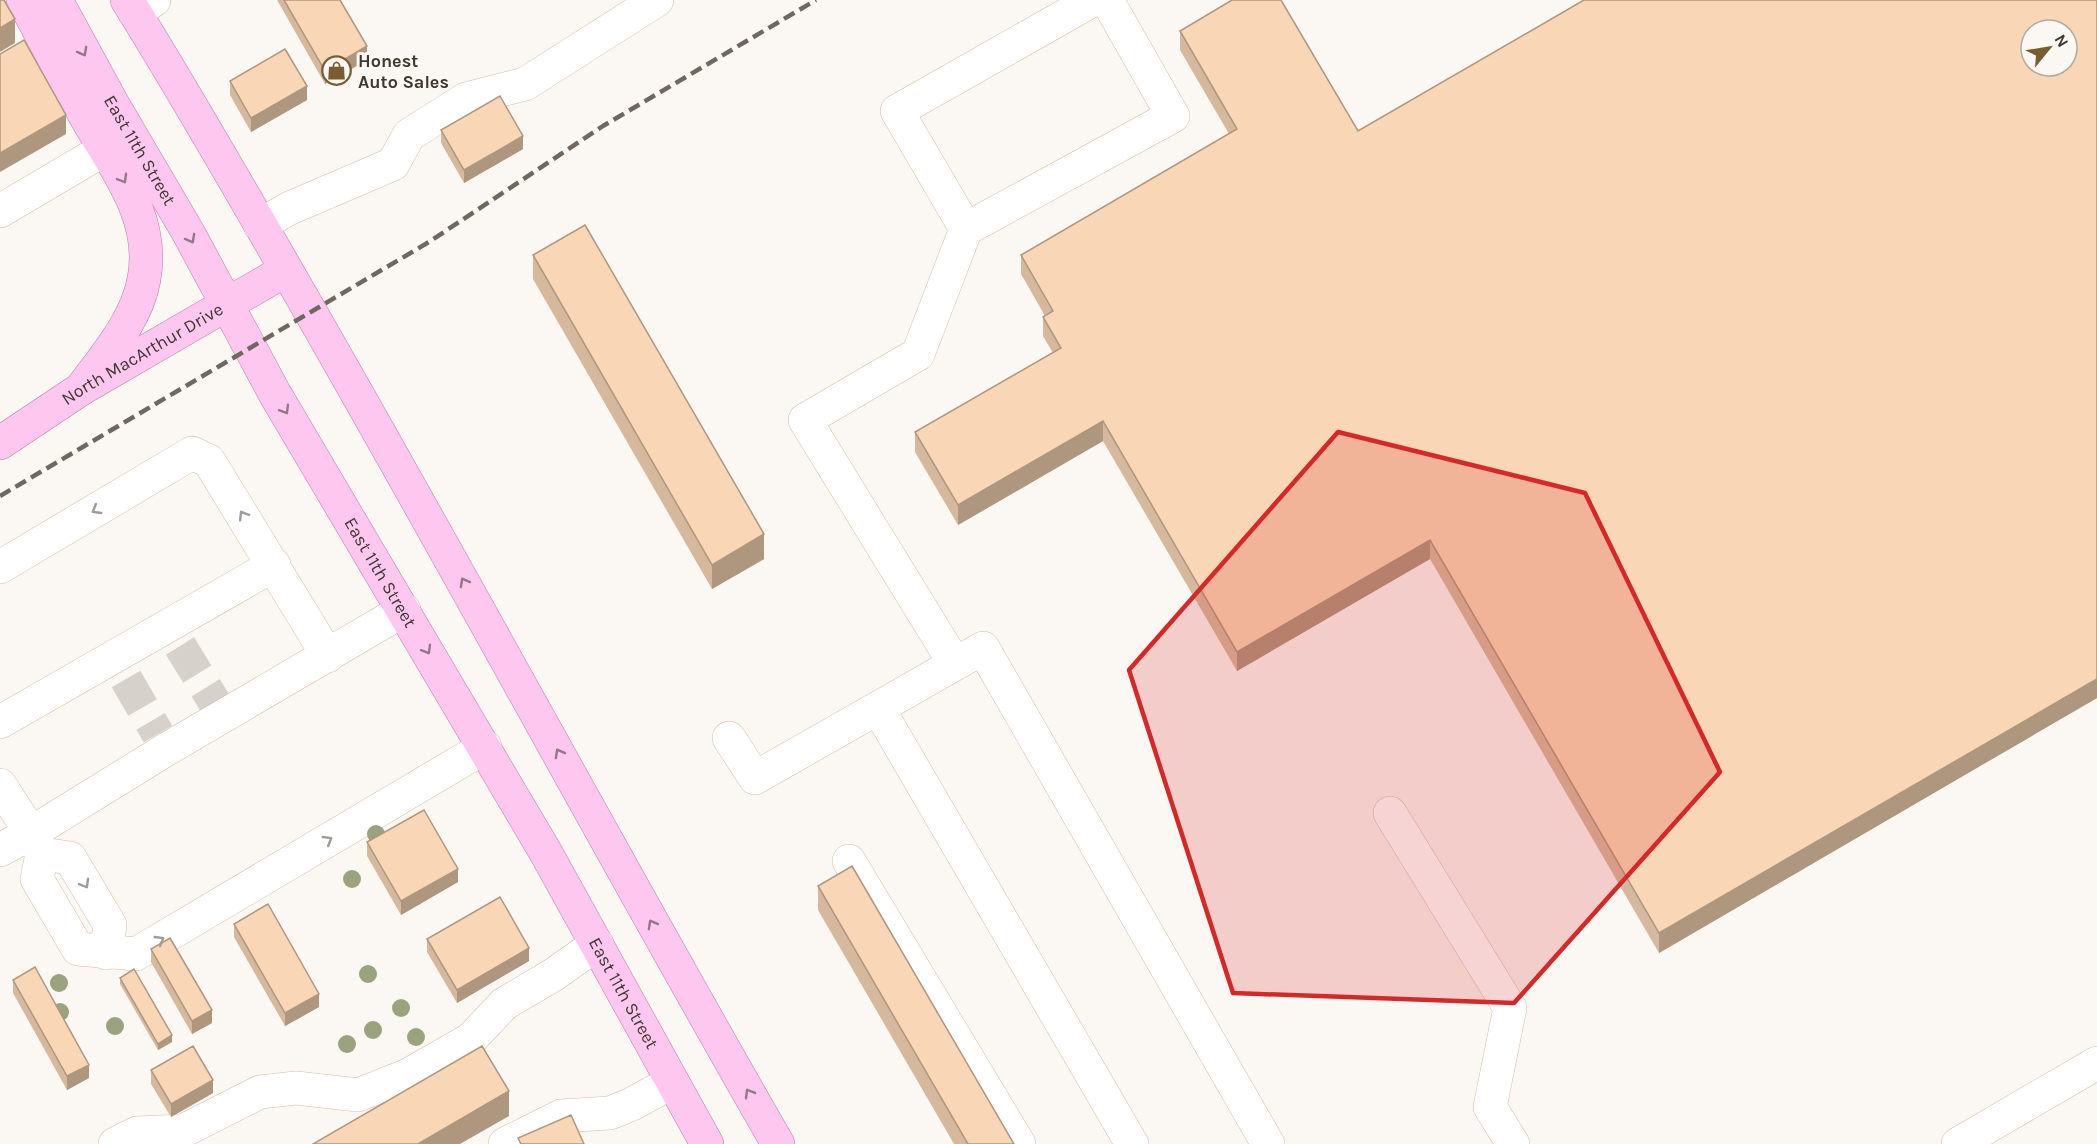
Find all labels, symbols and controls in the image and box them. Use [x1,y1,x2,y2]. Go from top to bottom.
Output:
north arrow [2019,18,2079,78]
text: N [2050,31,2073,50]
one-way arrow [76,45,87,56]
place label: Honest Auto Sales [358,50,449,93]
shop icon: Honest Auto Sales [321,55,353,87]
street label: East 11th Street [99,91,181,209]
one-way arrow [116,173,127,184]
one-way arrow [184,232,195,243]
street label: North MacArthur Drive [57,298,227,410]
one-way arrow [277,404,289,414]
one-way arrow [92,503,102,515]
one-way arrow [239,511,250,522]
street label: East 11th Street [339,513,421,632]
one-way arrow [460,578,471,588]
one-way arrow [420,644,432,654]
one-way arrow [555,749,566,759]
one-way arrow [322,836,332,847]
one-way arrow [78,878,90,888]
one-way arrow [648,920,659,930]
street label: East 11th Street [584,934,663,1053]
one-way arrow [154,935,164,947]
one-way arrow [745,1089,756,1099]

